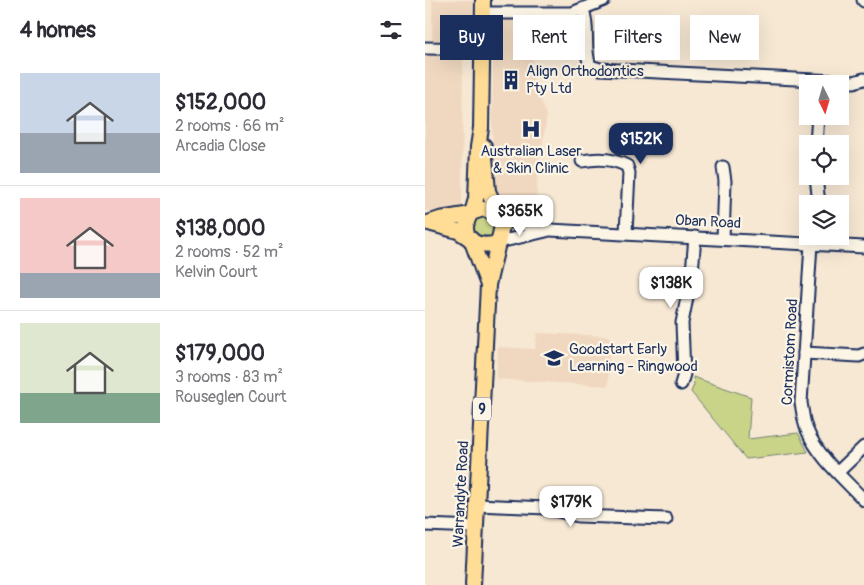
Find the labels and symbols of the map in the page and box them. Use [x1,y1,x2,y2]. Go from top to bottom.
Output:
place label: Align Orthodontics Pty Ltd [526,62,644,98]
building icon: Align Orthodontics Pty Ltd [500,69,522,91]
north arrow [799,75,849,125]
hospital icon: Australian Laser & Skin Clinic [520,118,542,140]
pin: $152K [606,122,676,165]
place label: Australian Laser & Skin Clinic [480,142,582,178]
pin: $365K [485,194,555,237]
street label: Oban Road [674,211,742,233]
pin: $138K [636,266,706,309]
street label: Cormistom Road [778,298,802,406]
place label: Goodstart Early Learning - Ringwood [569,340,698,376]
school or university icon: Goodstart Early Learning - Ringwood [543,347,565,369]
road number: 9 [473,398,491,420]
street label: Warrandyte Road [449,440,473,548]
pin: $179K [536,486,606,528]

